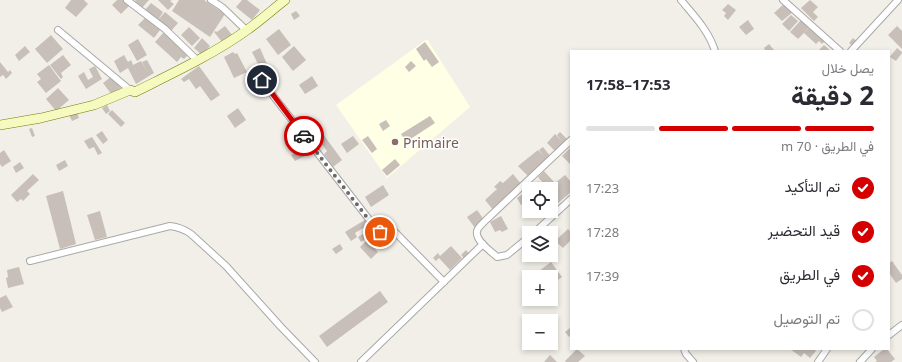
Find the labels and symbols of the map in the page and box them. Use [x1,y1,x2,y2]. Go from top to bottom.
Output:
pin [245,63,279,97]
courier [284,116,324,156]
place label: Primaire [403,133,459,152]
marker: Primaire [390,137,400,147]
pin [363,215,397,249]

